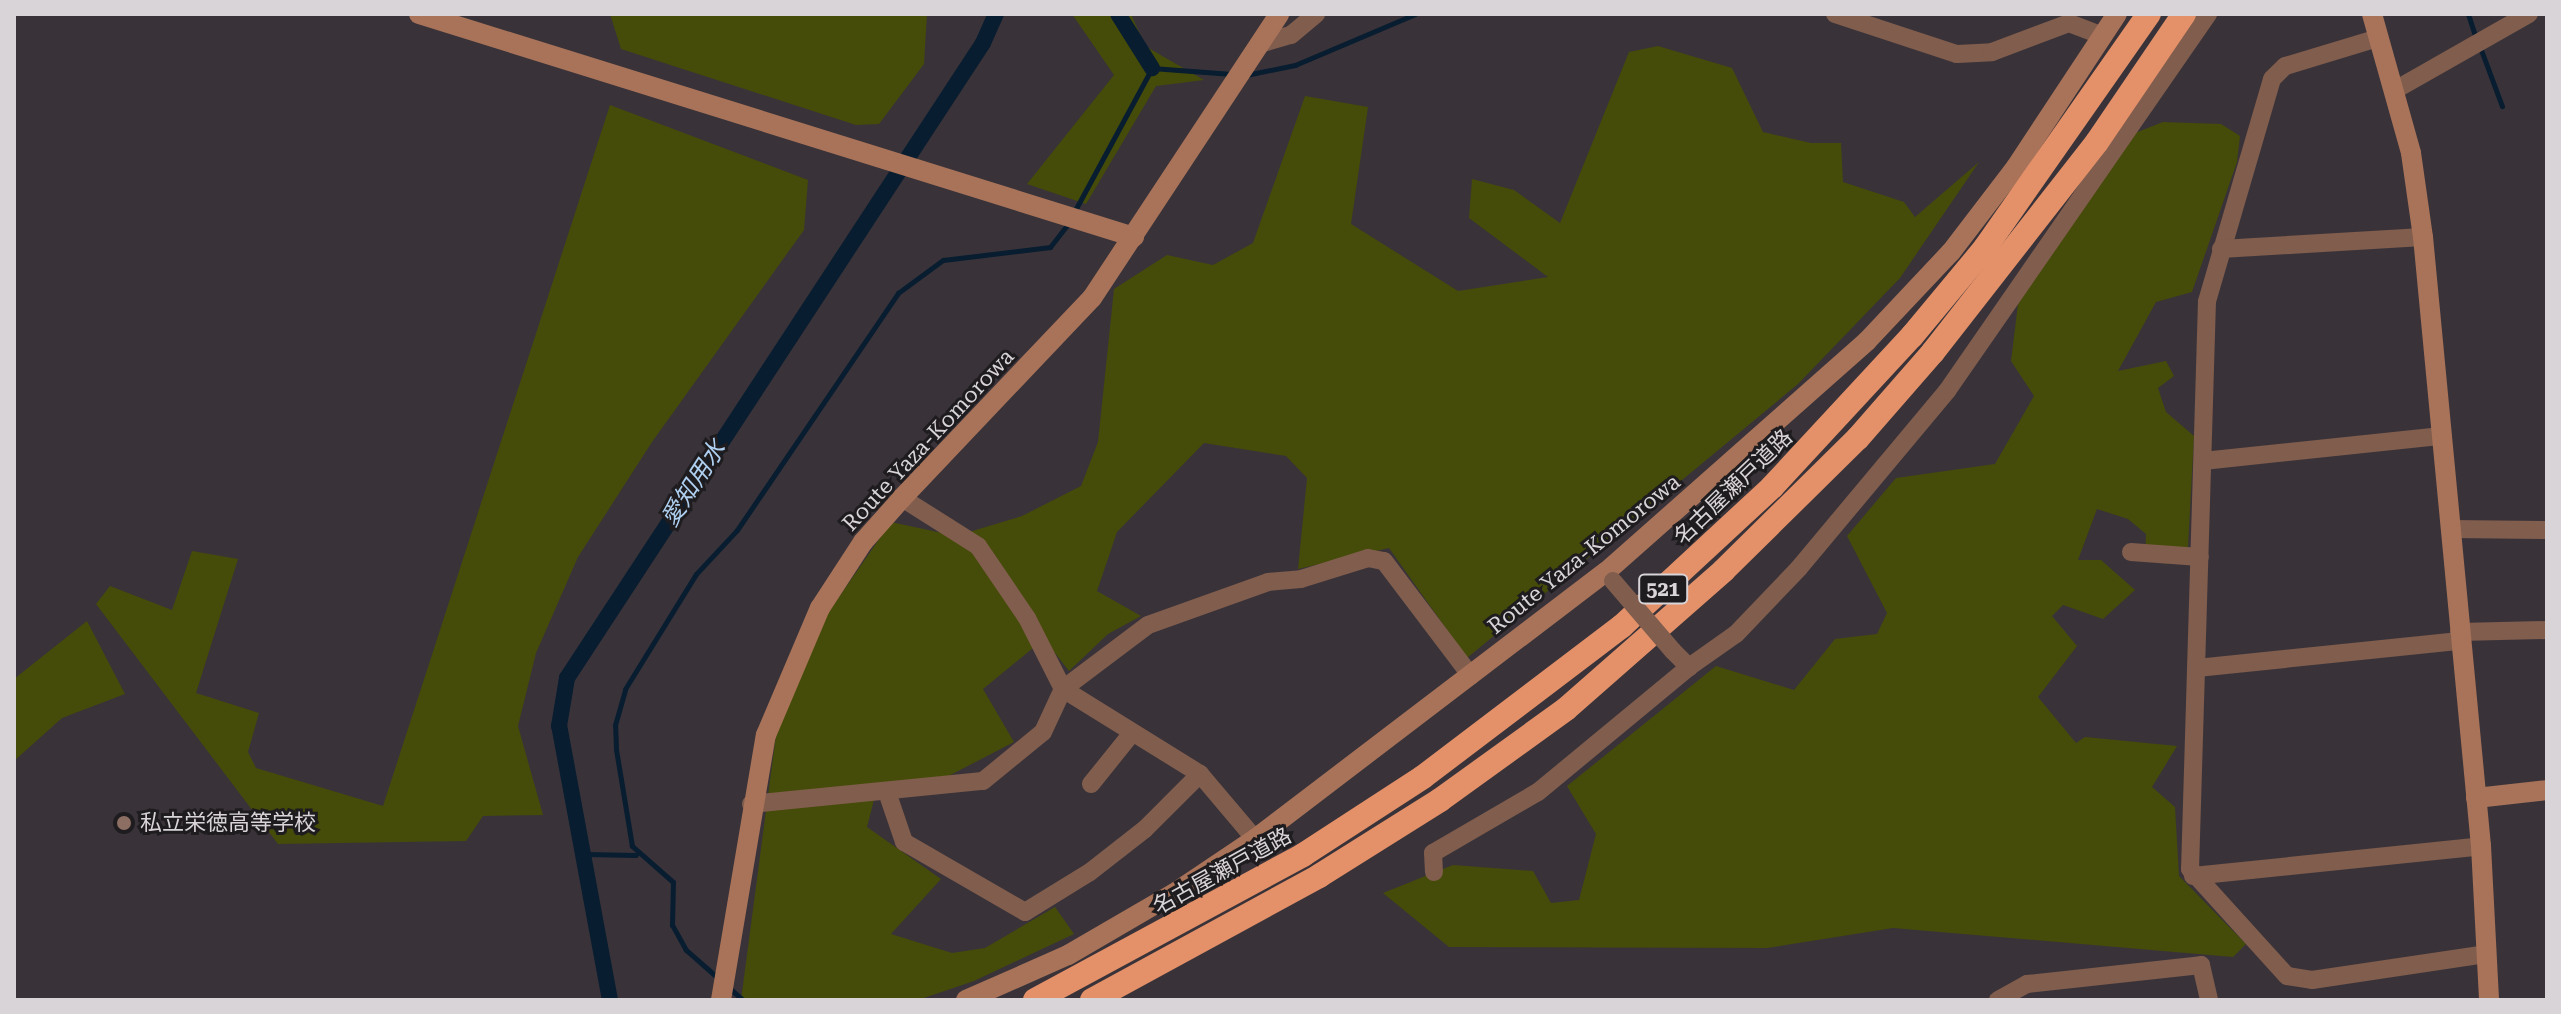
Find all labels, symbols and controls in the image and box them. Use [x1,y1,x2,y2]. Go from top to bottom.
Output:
street label: Route Yaza-Komorowa [837,343,1019,537]
street label: 名古屋瀬戸道路 [1668,424,1798,550]
water label: 愛知用水 [656,436,732,532]
street label: Route Yaza-Komorowa [1483,468,1685,640]
road number: 521 [1637,573,1689,605]
place label: 私立栄徳高等学校 [140,810,316,836]
marker: 私立栄徳高等学校 [115,814,133,832]
street label: 名古屋瀬戸道路 [1148,822,1296,920]

